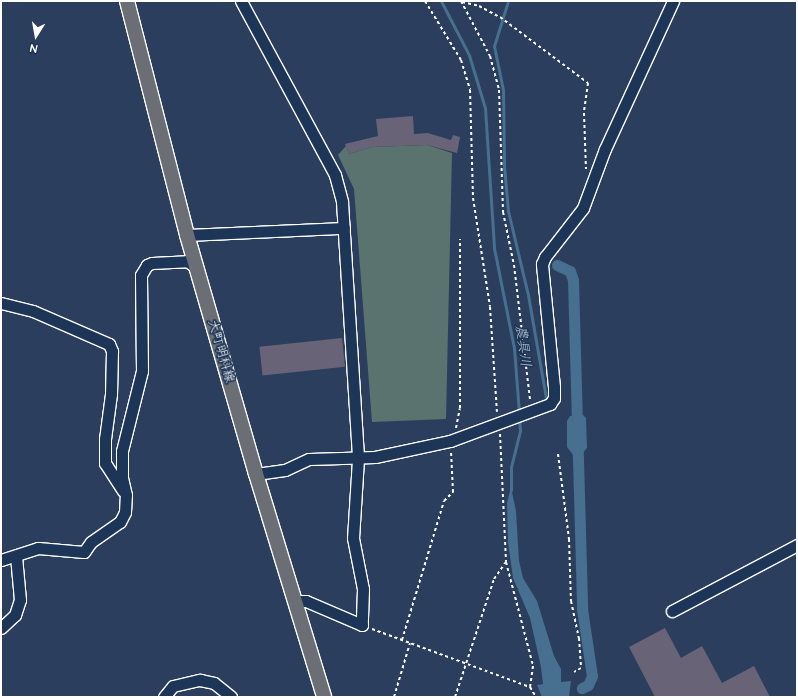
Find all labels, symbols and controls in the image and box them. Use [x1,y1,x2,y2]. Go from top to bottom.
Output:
north arrow [16,16,56,56]
text: N [29,40,38,56]
street label: 大町明科線 [205,318,237,384]
water label: 農具川 [512,324,534,368]

